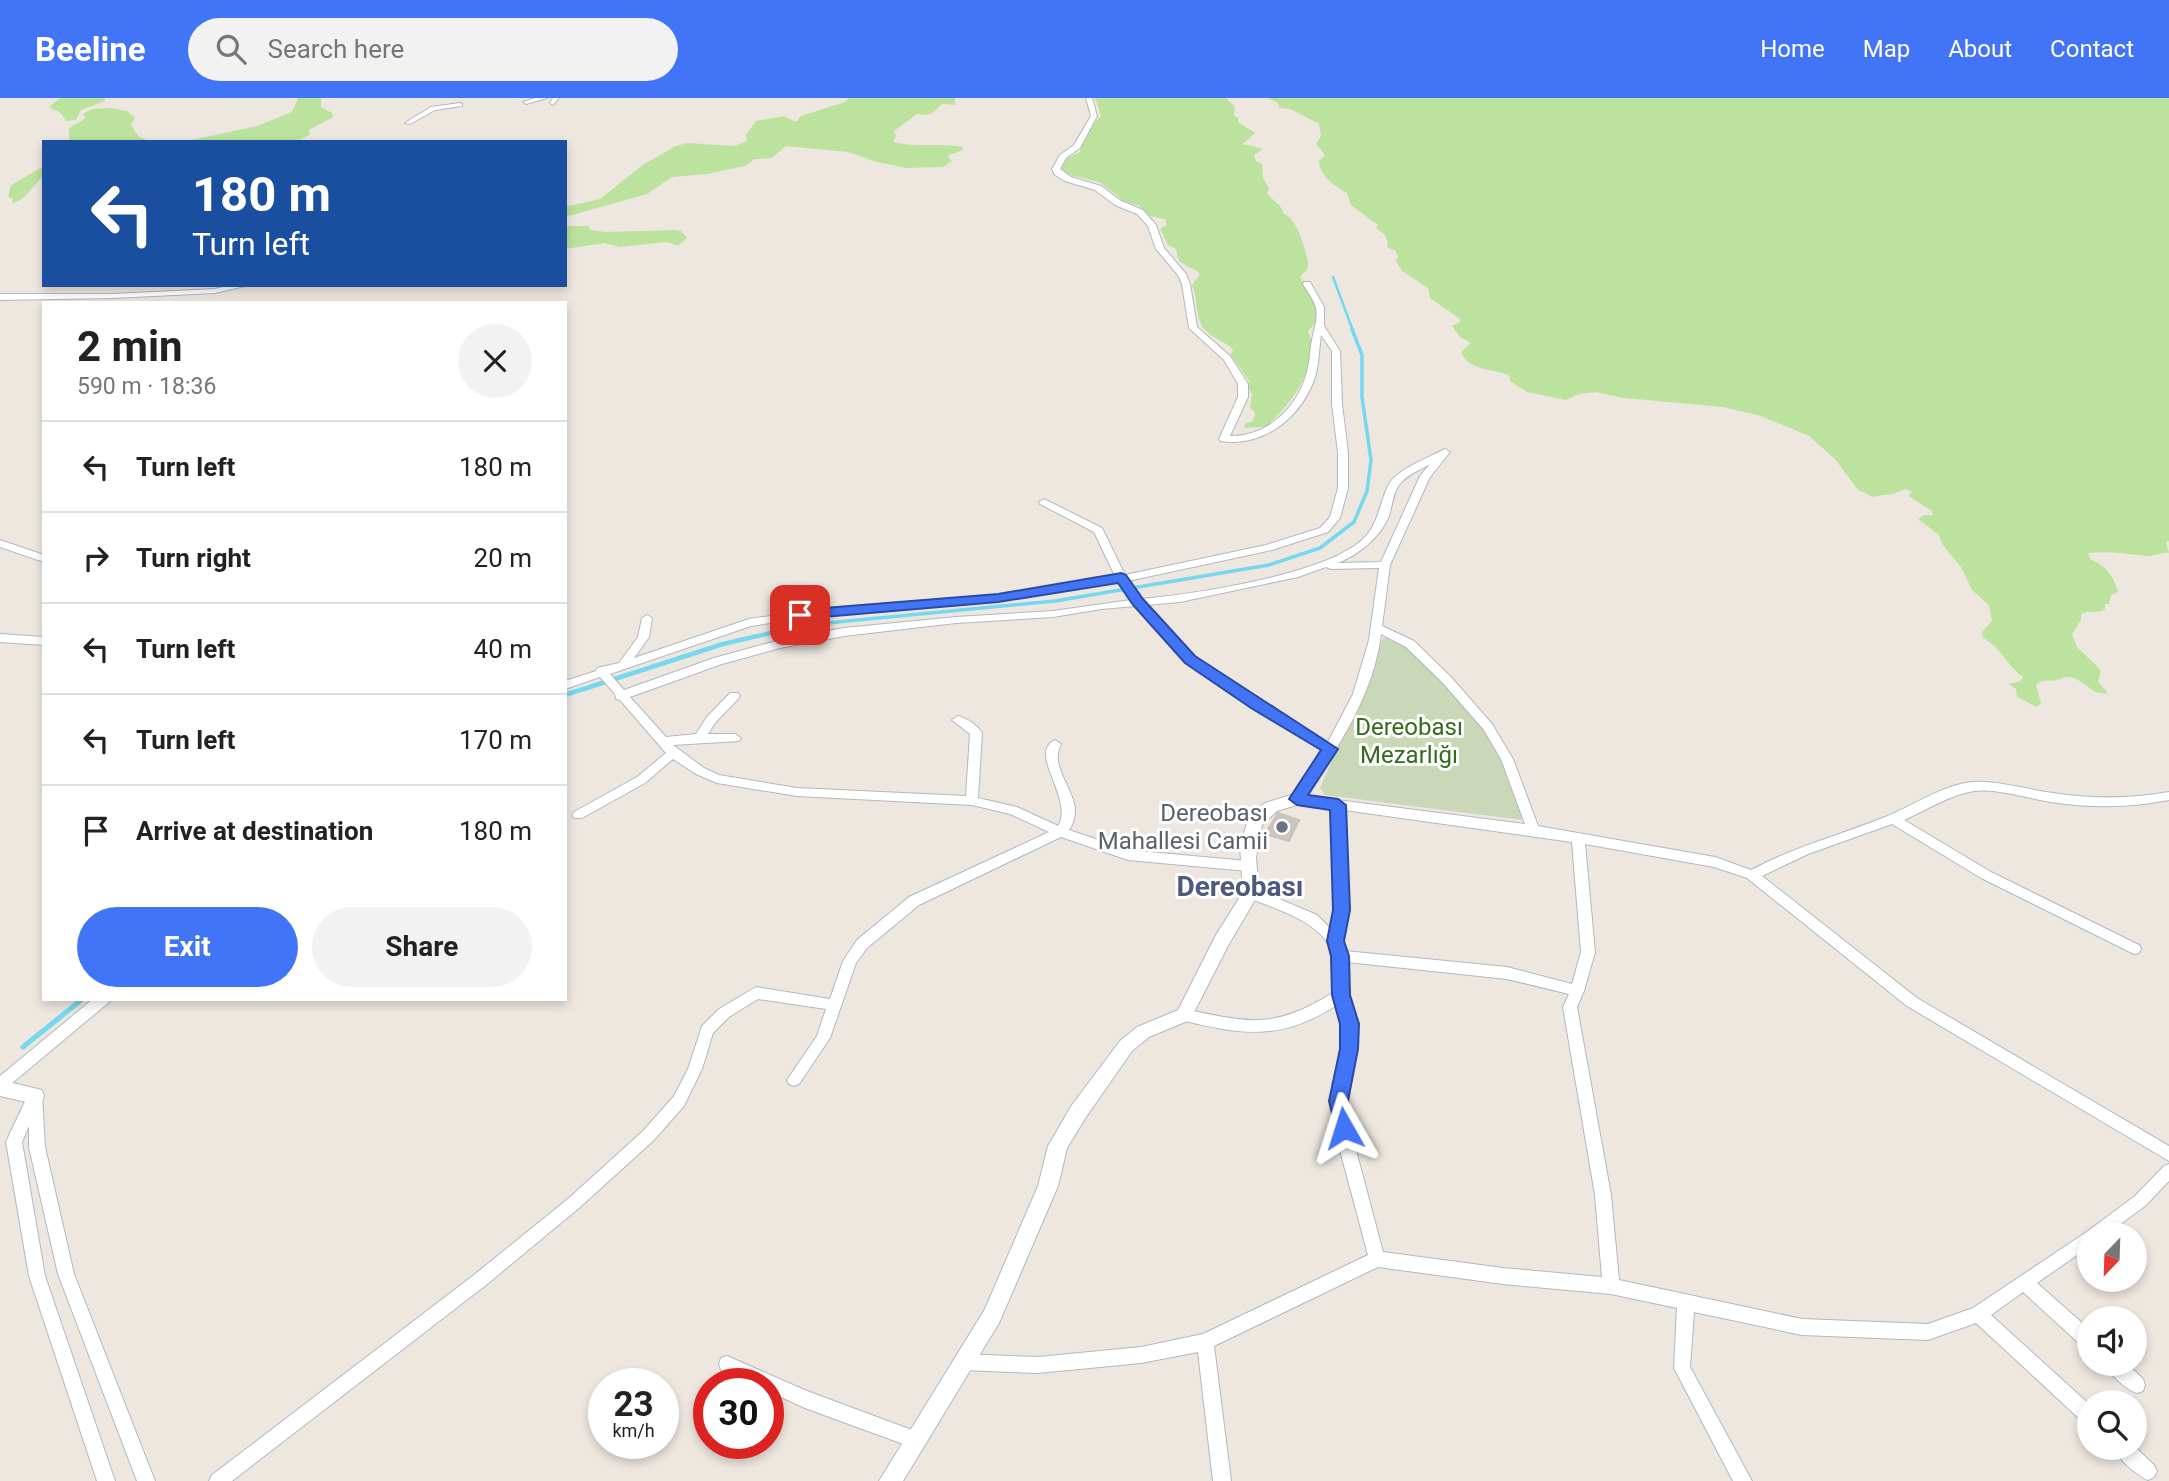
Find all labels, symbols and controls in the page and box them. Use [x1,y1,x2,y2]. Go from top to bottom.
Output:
search box [188,18,678,81]
text: Beeline [35,30,146,69]
icon: search [212,30,250,68]
text: Search here [268,34,404,64]
text: Home [1760,35,1825,63]
text: Map [1863,35,1910,63]
text: About [1948,35,2012,63]
text: Contact [2050,35,2134,63]
text: 180 m [192,166,331,223]
icon: left [77,168,168,259]
text: Turn left [192,225,310,263]
text: 2 min [77,322,183,371]
button: close [458,324,532,398]
text: 590 m · 18:36 [77,373,216,400]
icon: left [77,448,115,486]
text: Turn left [136,452,235,482]
text: 180 m [459,452,532,482]
icon: right [77,539,115,577]
text: Turn right [136,543,251,573]
text: 20 m [474,543,532,573]
pin [770,585,830,645]
icon: arrive [781,596,819,634]
icon: left [77,630,115,668]
text: Turn left [136,634,235,664]
text: 40 m [474,634,532,664]
park label: Dereobası Mezarlığı [1355,713,1463,769]
icon: left [77,721,115,759]
text: Turn left [136,725,235,755]
text: 170 m [459,725,532,755]
place label: Dereobası Mahallesi Camii [1098,799,1268,855]
icon: arrive [77,812,115,850]
text: Arrive at destination [136,816,373,846]
text: 180 m [459,816,532,846]
marker: Dereobası Mahallesi Camii [1274,819,1290,835]
district label: Dereobası [1177,870,1304,903]
button: Exit [77,907,298,987]
button: Share [312,907,532,987]
position arrow [1307,1091,1381,1165]
north arrow [2077,1222,2147,1292]
map controls [2077,1222,2147,1460]
button: sound [2077,1306,2147,1376]
speed limit sign: 30 [693,1368,784,1459]
text: 23 [613,1384,654,1425]
button: search [2077,1390,2147,1460]
text: km/h [612,1420,655,1441]

